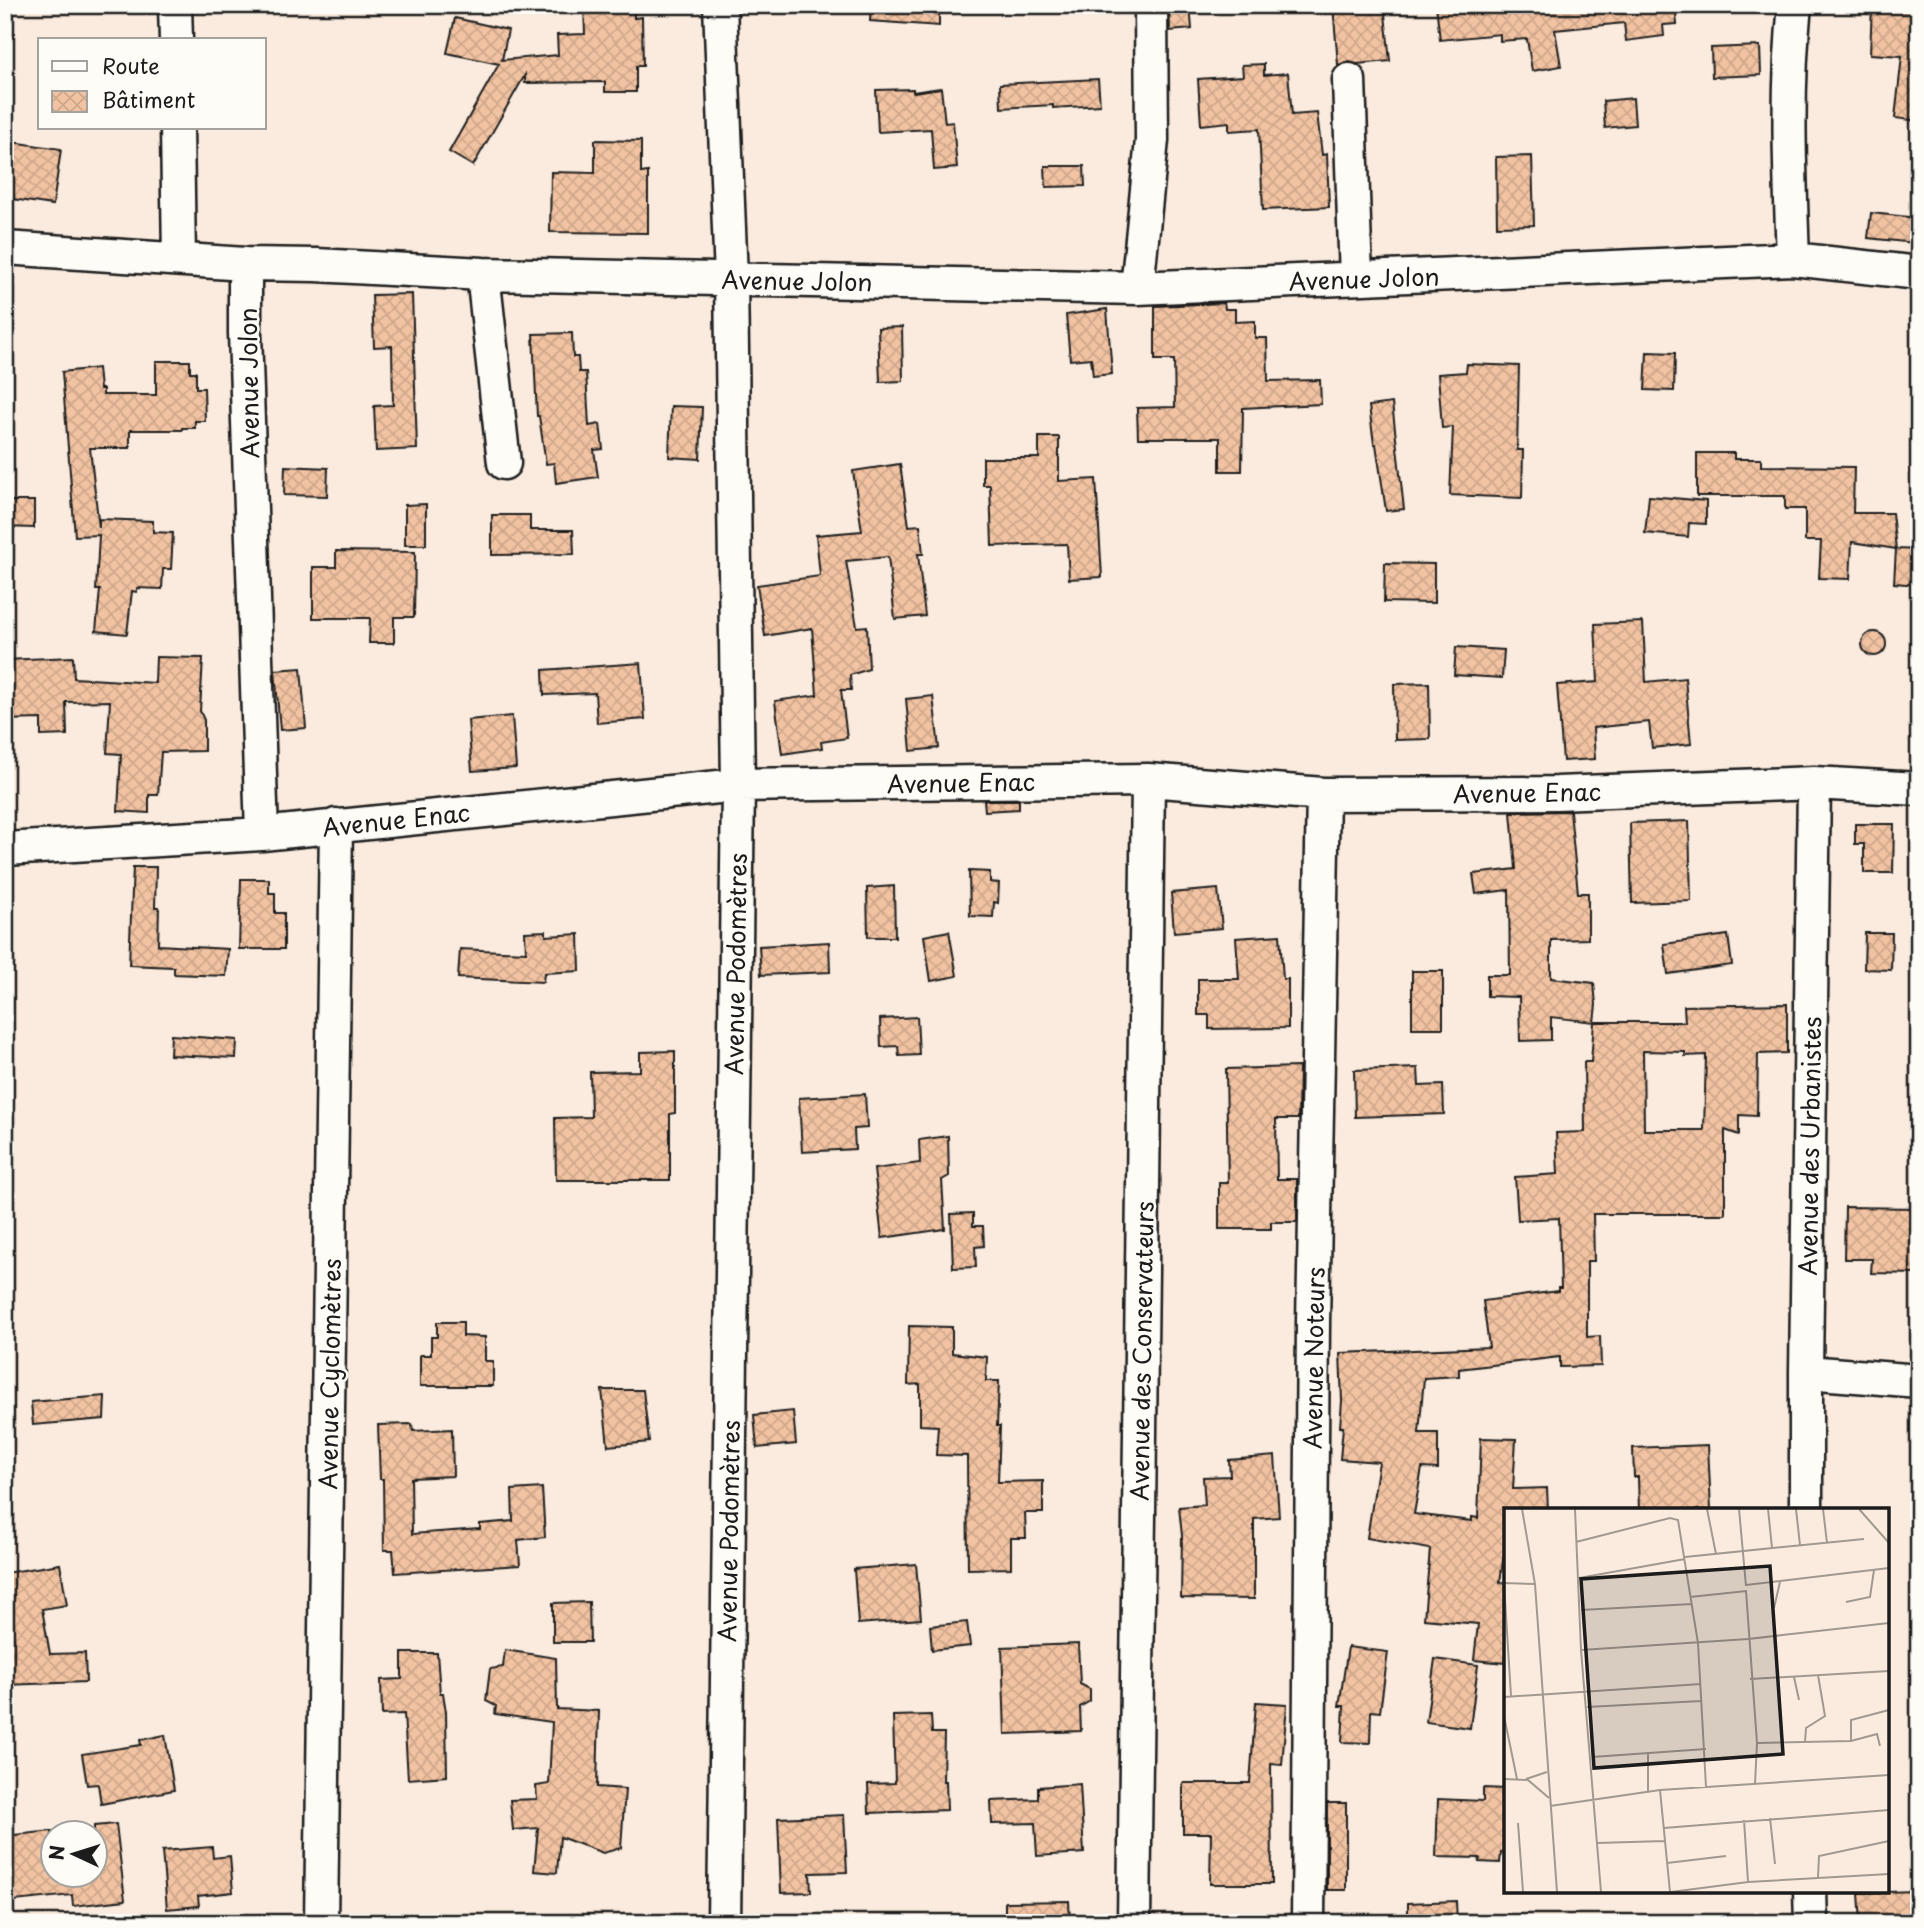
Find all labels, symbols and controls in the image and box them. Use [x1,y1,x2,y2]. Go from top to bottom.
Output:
legend [38,38,266,130]
text: Route [102,49,160,81]
text: Bâtiment [102,83,195,115]
street label: Avenue Jolon [1288,257,1440,299]
street label: Avenue Jolon [721,261,873,299]
street label: Avenue Jolon [229,307,267,459]
street label: Avenue Enac [887,763,1035,801]
street label: Avenue Enac [1453,773,1601,811]
street label: Avenue Enac [320,793,472,845]
street label: Avenue Podomètres [715,853,755,1075]
street label: Avenue des Urbanistes [1789,1016,1829,1276]
street label: Avenue des Conservateurs [1120,1201,1162,1501]
street label: Avenue Cyclomètres [309,1258,349,1490]
street label: Avenue Noteurs [1293,1266,1333,1449]
street label: Avenue Podomètres [708,1420,748,1642]
inset map [1504,1508,1889,1893]
north arrow [38,1820,108,1890]
text: N [42,1844,71,1861]

